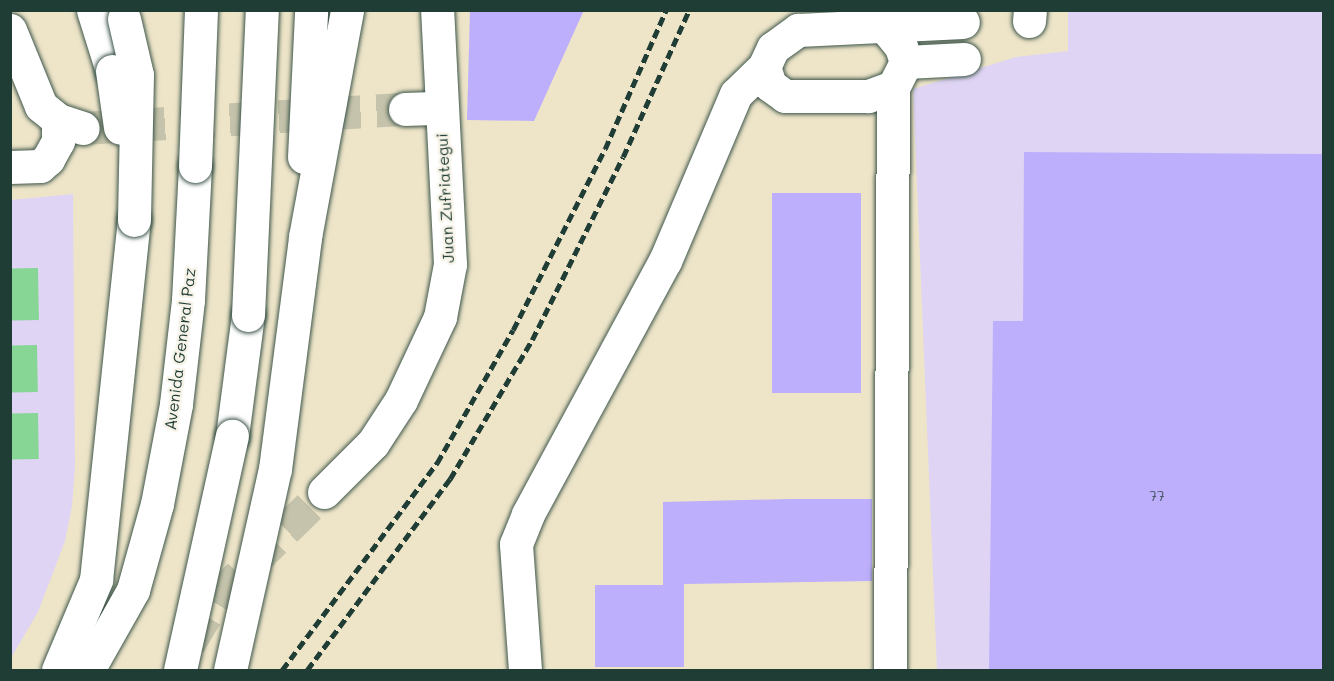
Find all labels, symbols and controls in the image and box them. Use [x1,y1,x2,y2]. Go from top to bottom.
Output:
street label: Juan Zufriategui [432,133,458,263]
street label: Avenida General Paz [161,267,199,431]
house number: 77 [1149,488,1165,504]

